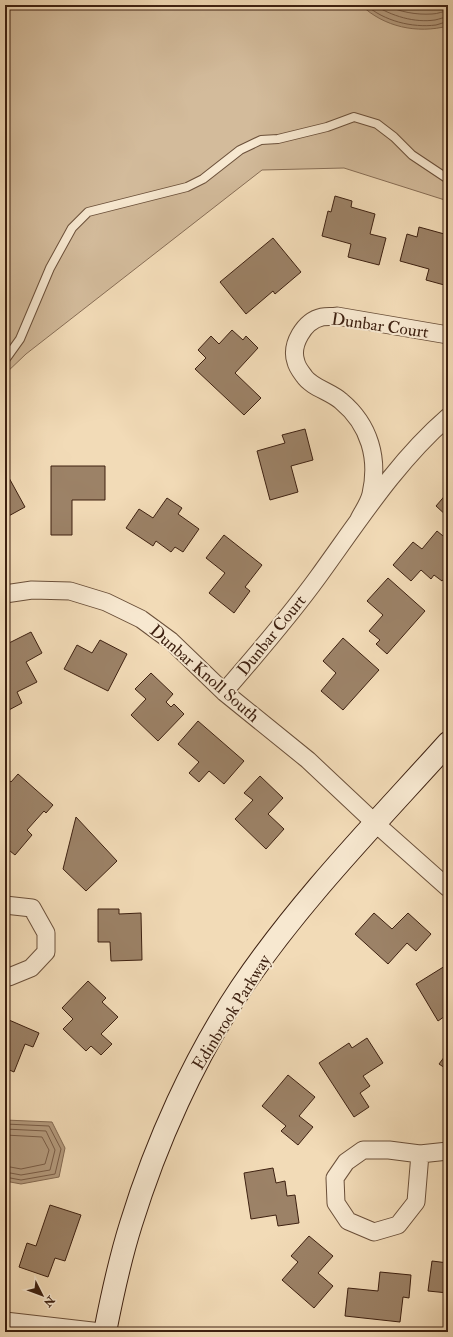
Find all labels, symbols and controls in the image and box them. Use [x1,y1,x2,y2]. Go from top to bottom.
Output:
street label: Dunbar Court [330,308,430,343]
street label: Dunbar Court [232,590,311,680]
street label: Dunbar Knoll South [146,620,264,727]
street label: Edinbrook Parkway [188,950,276,1074]
north arrow [22,1275,62,1315]
text: N [40,1293,58,1310]

